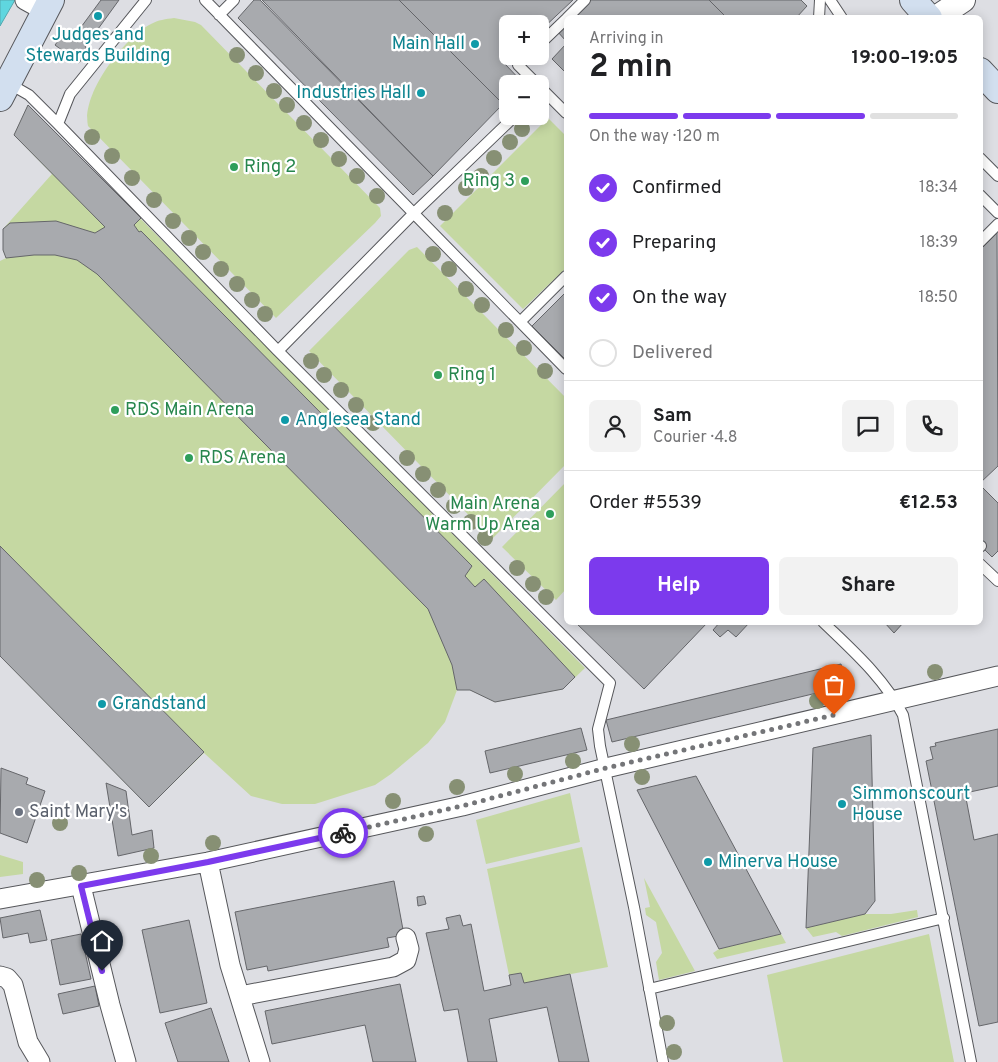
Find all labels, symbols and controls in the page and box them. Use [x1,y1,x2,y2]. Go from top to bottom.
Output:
marker: Judges and Stewards Building [92,10,104,22]
map controls [499,15,549,125]
button: + [499,15,549,65]
place label: Judges and Stewards Building [26,24,170,68]
text: Arriving in [589,29,664,49]
place label: Main Hall [392,33,465,56]
marker: Main Hall [469,38,481,50]
text: 19:00–19:05 [852,46,958,70]
text: 2 min [589,48,673,88]
button: − [499,75,549,125]
place label: Industries Hall [296,82,411,105]
marker: Industries Hall [415,87,427,99]
text: On the way · 120 m [589,127,720,147]
place label: Ring 2 [244,156,296,179]
marker: Ring 2 [228,161,240,173]
place label: Ring 3 [463,170,515,193]
icon: check [589,174,617,202]
marker: Ring 3 [519,175,531,187]
text: Confirmed [632,176,722,200]
text: 18:34 [919,178,958,198]
icon: check [589,229,617,257]
text: Preparing [632,231,716,255]
text: 18:39 [920,233,958,253]
icon: check [589,284,617,312]
text: On the way [632,286,727,310]
text: 18:50 [918,288,958,308]
text: Delivered [632,341,713,365]
place label: Ring 1 [448,364,496,387]
marker: Ring 1 [432,369,444,381]
place label: RDS Main Arena [125,399,254,422]
button: person [589,400,641,452]
button: chat [842,400,894,452]
button: phone [906,400,958,452]
marker: RDS Main Arena [109,404,121,416]
text: Sam [653,404,692,428]
place label: Anglesea Stand [295,409,421,432]
marker: Anglesea Stand [279,414,291,426]
text: Courier · 4.8 [653,428,737,448]
place label: RDS Arena [199,447,286,470]
marker: RDS Arena [183,452,195,464]
text: Order #5539 [589,491,702,515]
text: €12.53 [899,491,958,515]
place label: Main Arena Warm Up Area [425,493,540,537]
marker: Main Arena Warm Up Area [544,508,556,520]
button: Help [589,557,769,615]
button: Share [779,557,958,615]
pin [813,664,855,715]
icon: bag [820,671,848,699]
place label: Grandstand [112,693,206,716]
marker: Grandstand [96,698,108,710]
place label: Simmonscourt House [852,783,970,827]
marker: Simmonscourt House [836,798,848,810]
place label: Saint Mary's [29,801,127,824]
marker: Saint Mary's [13,806,25,818]
courier [318,808,368,858]
icon: bike [329,819,357,847]
place label: Minerva House [718,851,838,874]
marker: Minerva House [702,856,714,868]
pin [81,920,123,971]
icon: home [88,927,116,955]

